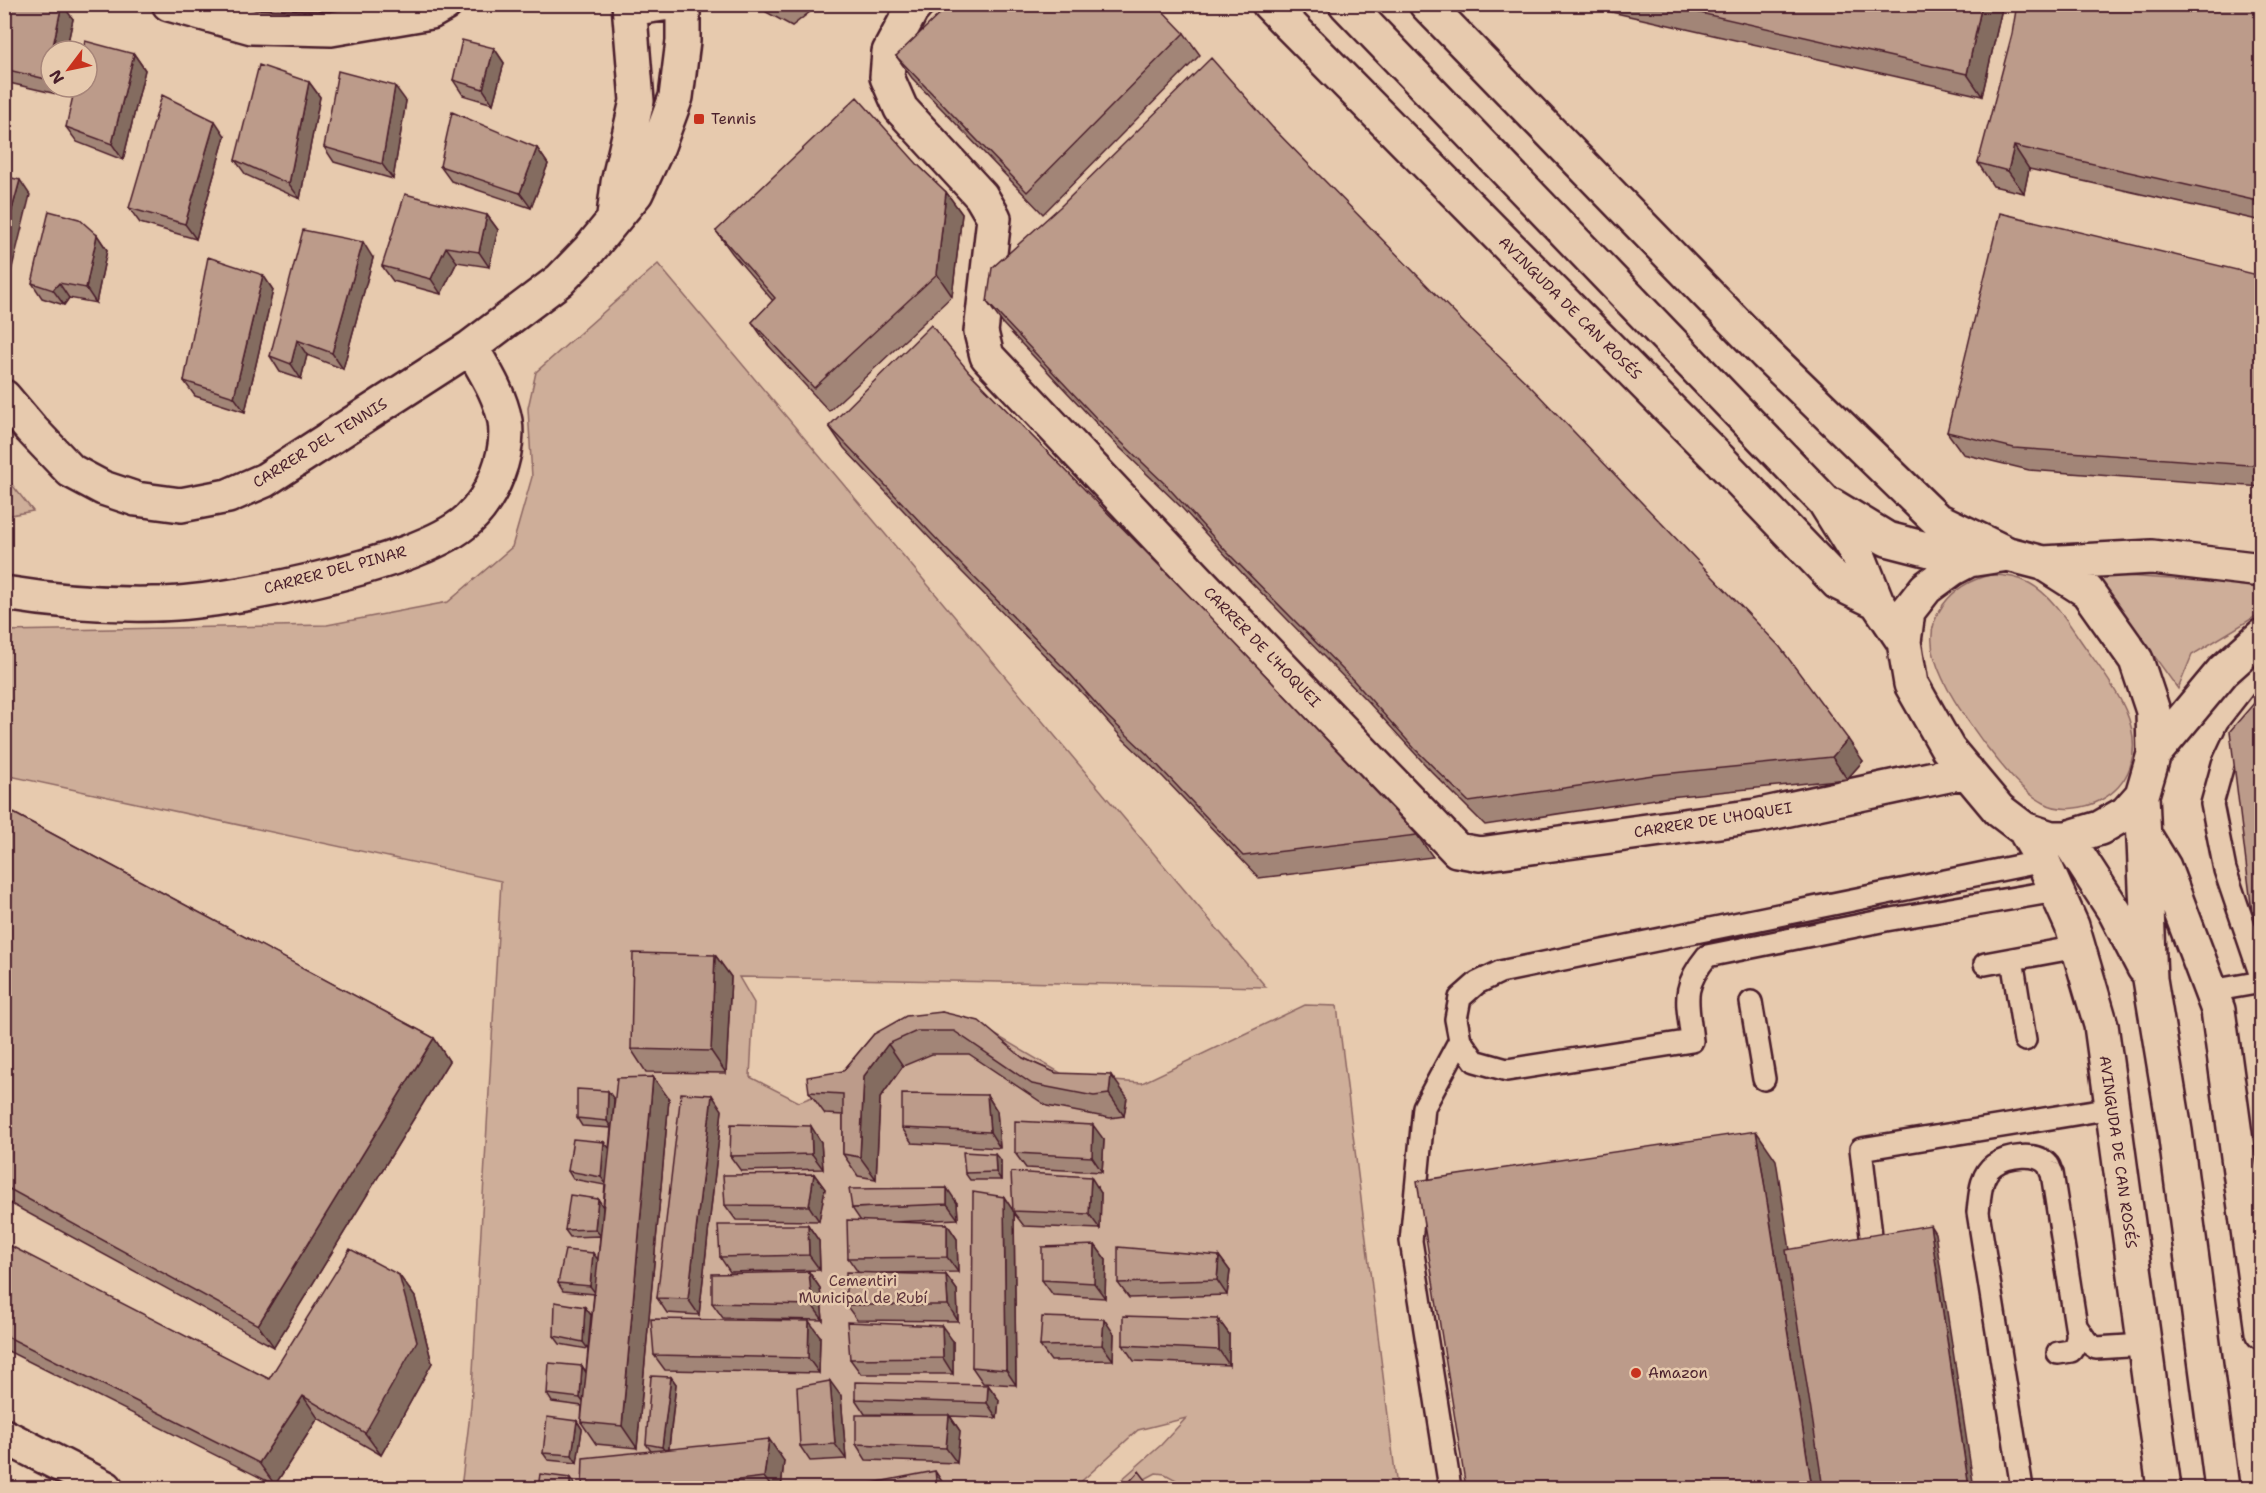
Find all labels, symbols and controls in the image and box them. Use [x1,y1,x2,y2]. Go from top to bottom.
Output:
north arrow [39,39,99,99]
text: N [44,66,69,88]
place label: Tennis [711,109,756,129]
marker: Tennis [692,112,706,126]
street label: AVINGUDA DE CAN ROSÉS [1494,231,1647,384]
street label: CARRER DEL TENNIS [249,394,391,492]
street label: CARRER DEL PINAR [262,541,408,599]
street label: CARRER DE L'HOQUEI [1199,582,1325,712]
street label: CARRER DE L'HOQUEI [1632,798,1794,842]
street label: AVINGUDA DE CAN ROSÉS [2095,1054,2142,1250]
park label: Cementiri Municipal de Rubí [798,1271,928,1308]
place label: Amazon [1648,1363,1708,1383]
marker: Amazon [1629,1366,1643,1380]

